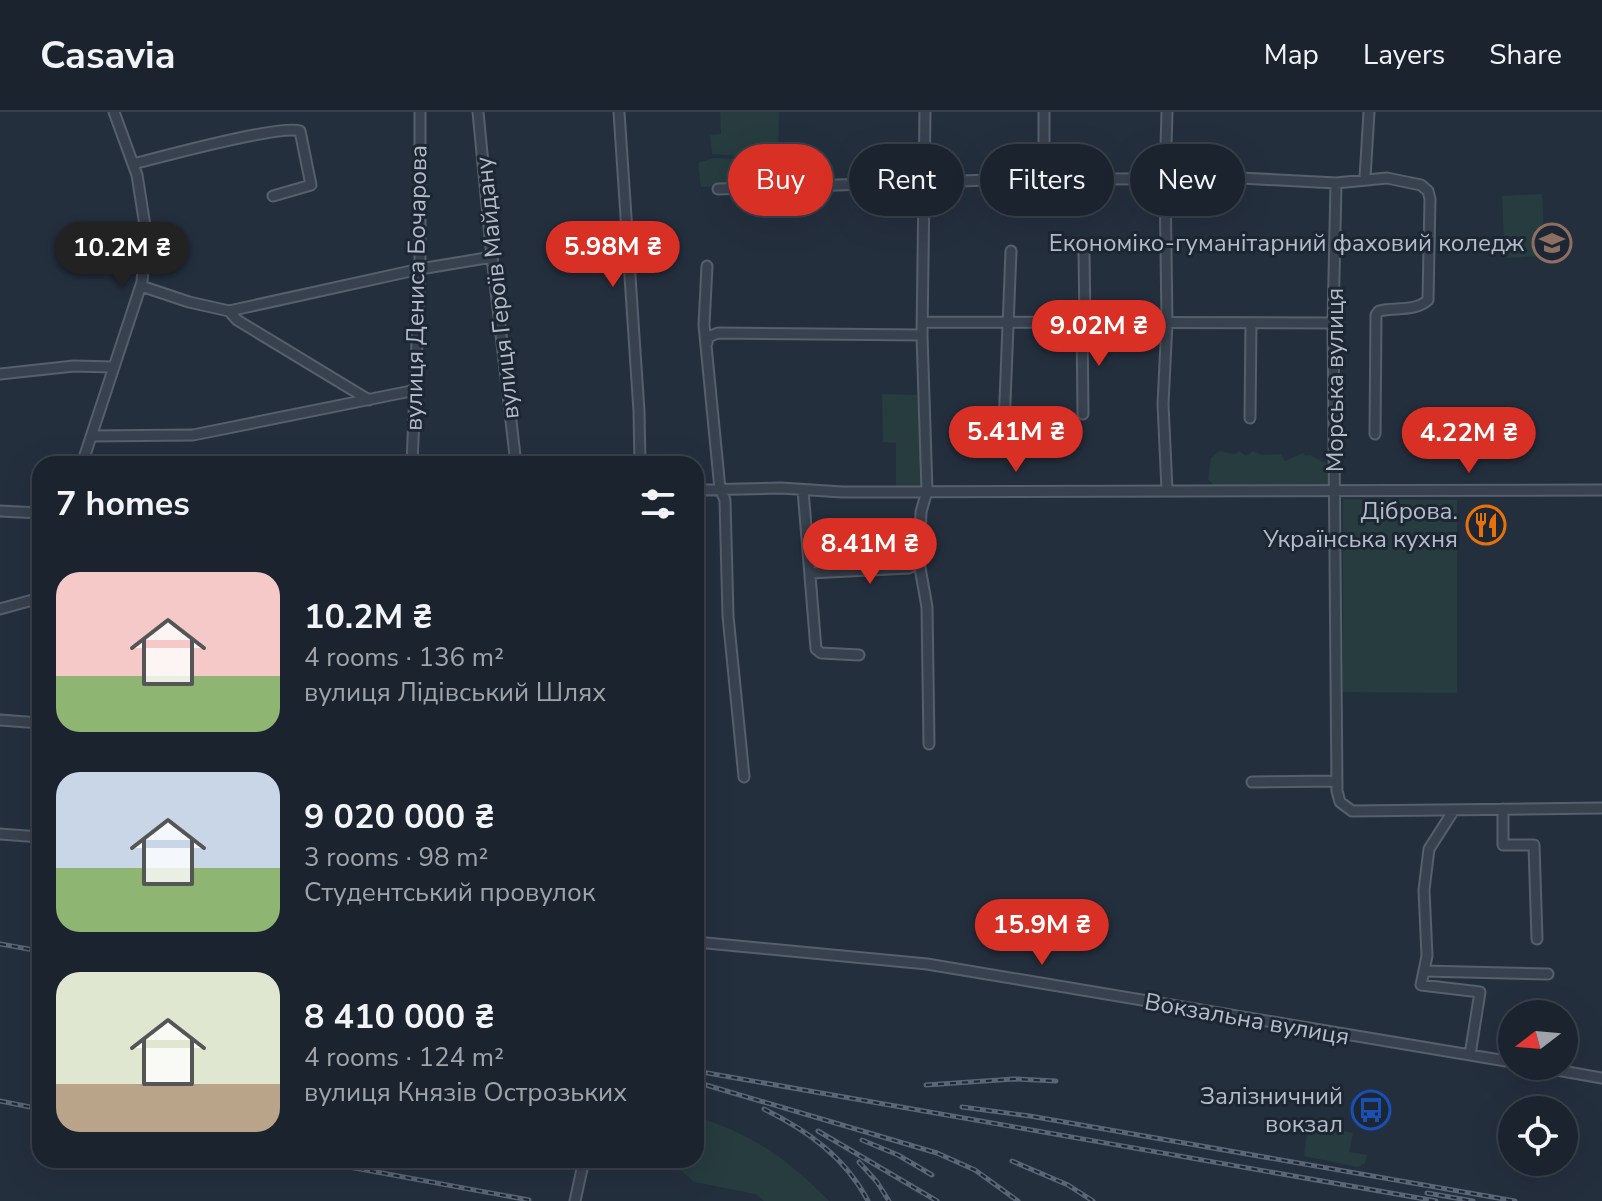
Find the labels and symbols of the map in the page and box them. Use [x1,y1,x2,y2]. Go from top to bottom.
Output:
street label: вулиця Дениса Бочарова [398,145,434,431]
street label: вулиця Героїв Майдану [467,155,527,421]
pin: 5.98M ₴ [539,221,687,289]
pin: 10.2M ₴ [48,222,196,290]
school or university icon: Економіко-гуманітарний фаховий коледж [1531,222,1573,264]
place label: Економіко-гуманітарний фаховий коледж [1049,227,1524,259]
street label: Морська вулиця [1319,288,1351,472]
pin: 9.02M ₴ [1025,300,1173,368]
pin: 5.41M ₴ [942,406,1090,474]
pin: 4.22M ₴ [1395,407,1543,475]
place label: Діброва. Українська кухня [1262,495,1458,555]
restaurant icon: Діброва. Українська кухня [1465,504,1507,546]
pin: 8.41M ₴ [796,518,944,586]
pin: 15.9M ₴ [968,899,1116,967]
street label: Вокзальна вулиця [1142,985,1352,1053]
north arrow [1498,1000,1578,1080]
place label: Залізничний вокзал [1200,1080,1343,1140]
bus stop icon: Залізничний вокзал [1350,1089,1392,1131]

